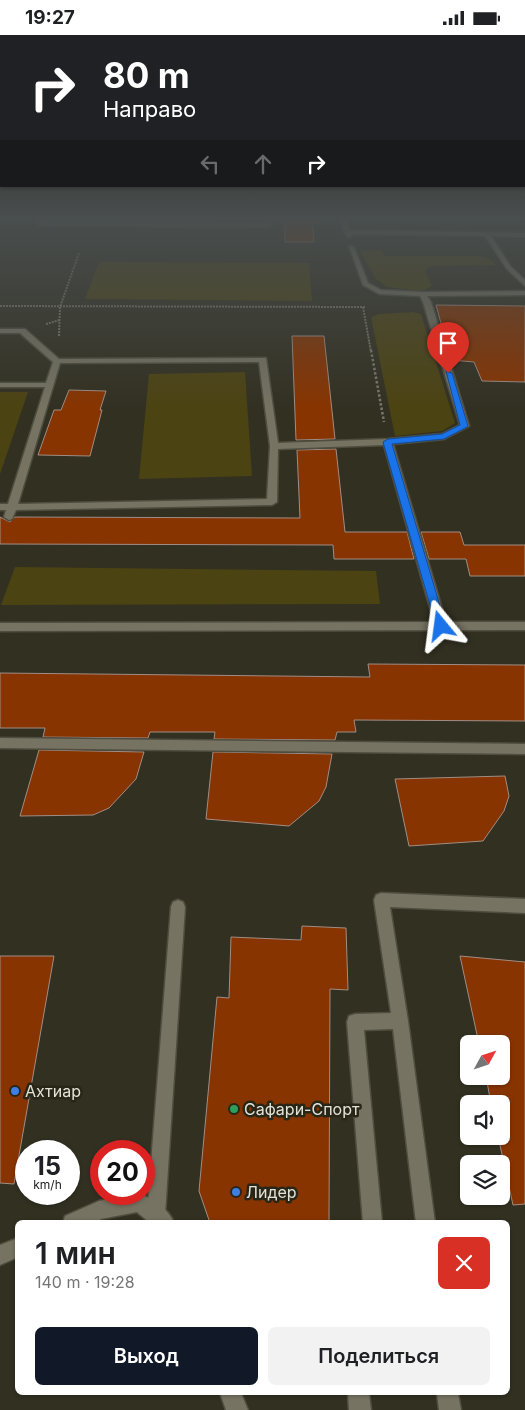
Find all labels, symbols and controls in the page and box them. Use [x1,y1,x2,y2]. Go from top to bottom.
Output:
text: 19:27 [25,6,75,29]
text: 80 m [103,54,190,96]
icon: right [20,55,85,120]
text: Направо [103,96,196,122]
icon: left [196,150,224,178]
icon: ahead [249,150,277,178]
icon: right [302,150,330,178]
pin [427,322,469,373]
icon: arrive [434,329,462,357]
position arrow [414,599,466,651]
north arrow [460,1035,510,1085]
map controls [460,1035,510,1205]
place label: Ахтиар [25,1081,81,1101]
marker: Ахтиар [9,1085,21,1097]
button: sound [460,1095,510,1145]
place label: Сафари-Спорт [244,1099,360,1119]
marker: Сафари-Спорт [228,1103,240,1115]
speed limit sign: 20 [90,1140,155,1205]
text: 15 [34,1151,61,1181]
button: layers [460,1155,510,1205]
text: km/h [33,1177,62,1192]
place label: Лидер [246,1182,297,1202]
marker: Лидер [230,1186,242,1198]
text: 1 мин [35,1235,116,1271]
button: close [438,1237,490,1289]
text: 140 m · 19:28 [35,1272,135,1292]
button: Выход [35,1327,258,1385]
button: Поделиться [268,1327,490,1385]

